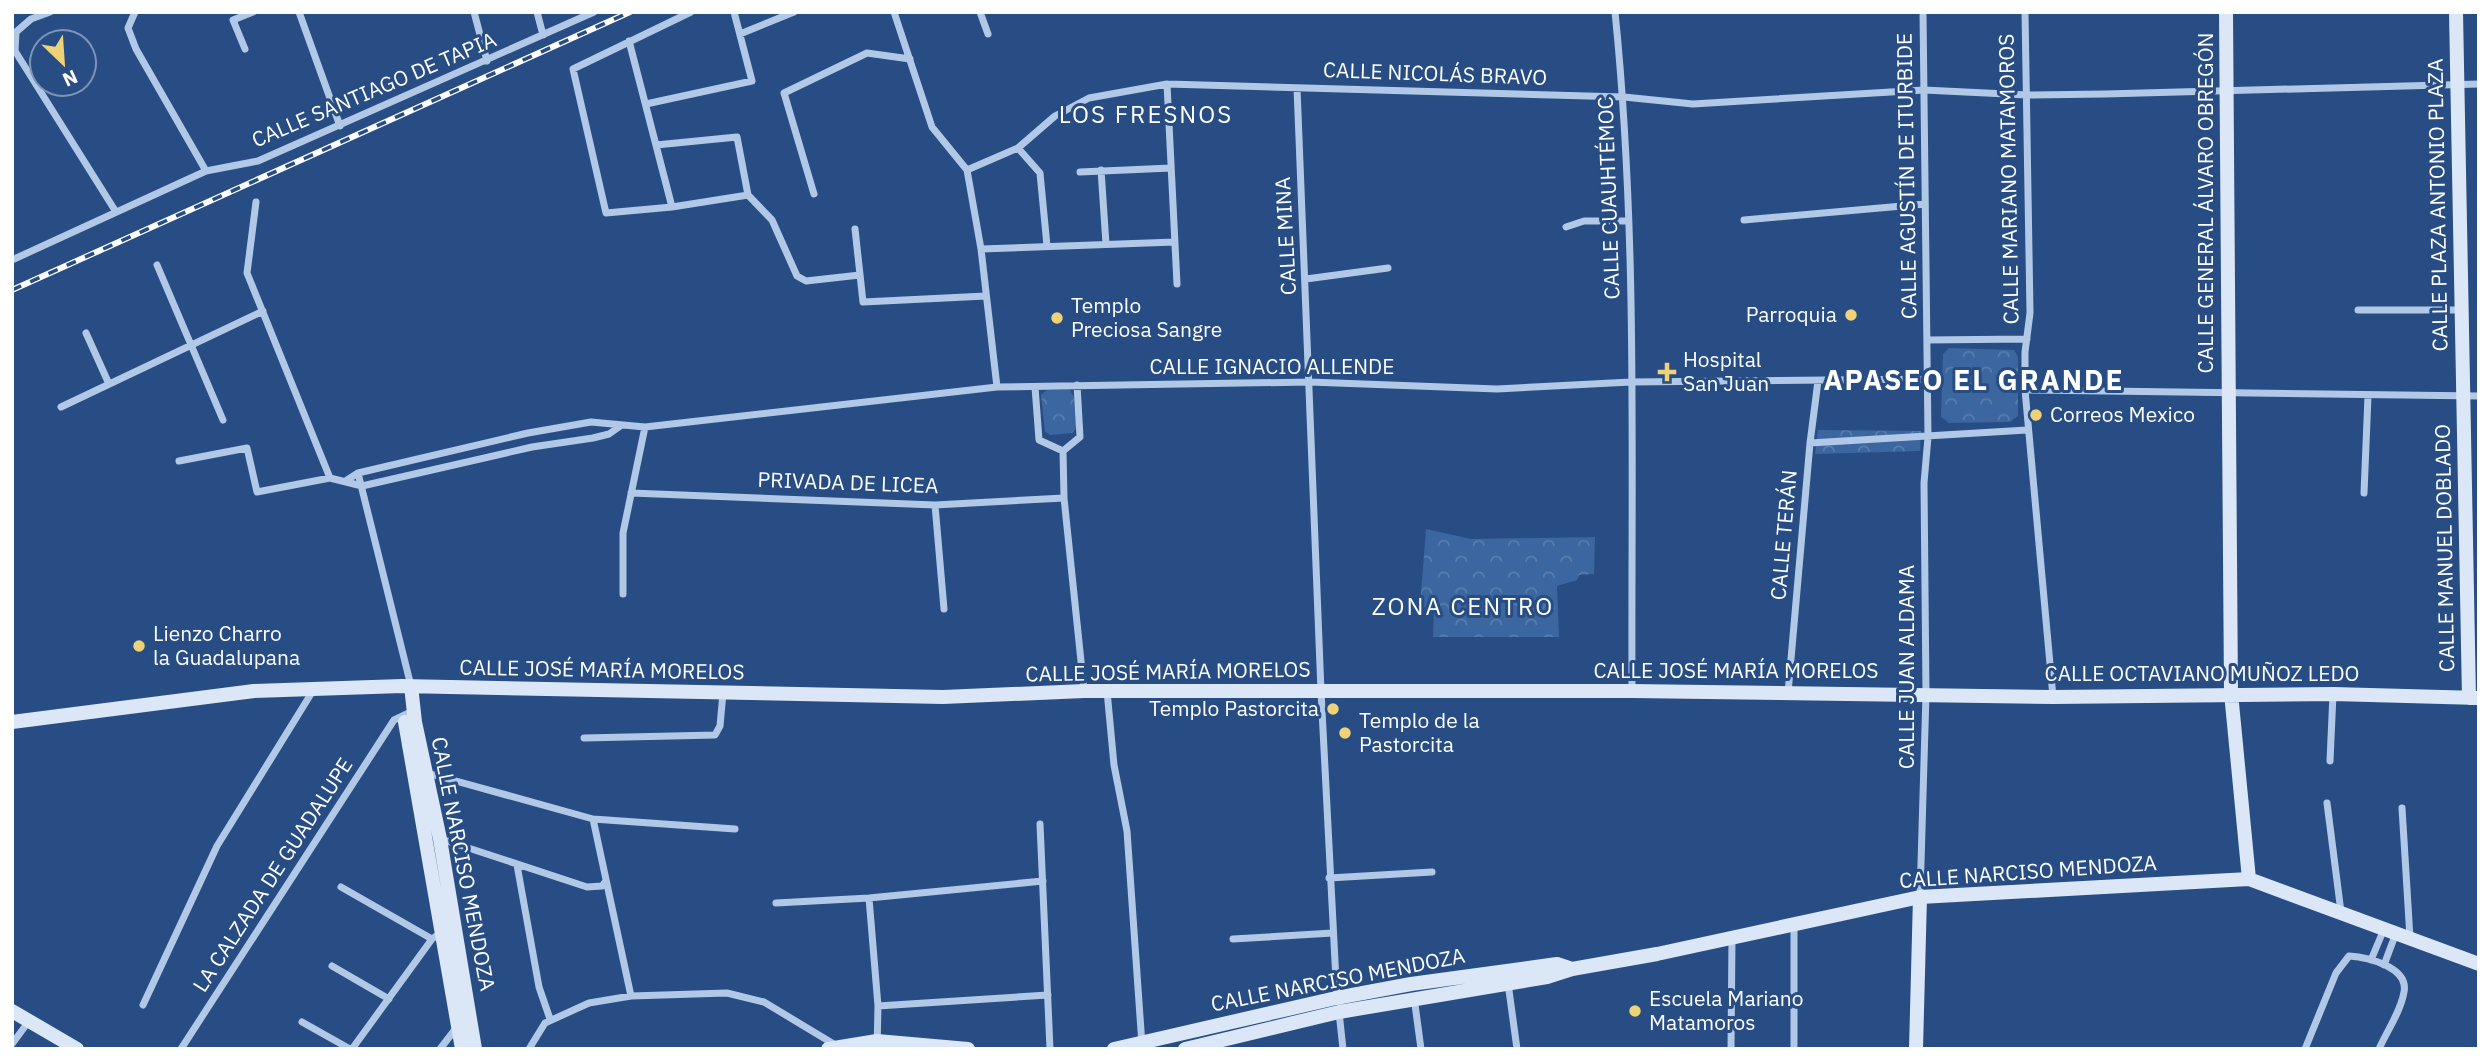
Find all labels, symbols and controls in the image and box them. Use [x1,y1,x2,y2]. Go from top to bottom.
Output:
street label: CALLE SANTIAGO DE TAPIA [247,25,500,153]
north arrow [28,28,98,98]
street label: CALLE AGUSTÍN DE ITURBIDE [1890,33,1922,319]
street label: CALLE MARIANO MATAMOROS [1991,33,2025,325]
street label: CALLE GENERAL ÁLVARO OBREGÓN [2191,33,2219,373]
street label: CALLE NICOLÁS BRAVO [1322,55,1548,91]
street label: CALLE PLAZA ANTONIO PLAZA [2420,58,2454,352]
text: N [59,65,81,92]
street label: CALLE CUAUHTÉMOC [1590,96,1626,300]
district label: LOS FRESNOS [1059,98,1233,130]
street label: CALLE MINA [1268,176,1302,296]
place label: Templo Preciosa Sangre [1071,291,1222,343]
place label: Parroquia [1746,300,1837,328]
marker: Parroquia [1843,307,1859,323]
marker: Templo Preciosa Sangre [1049,310,1065,326]
place label: Hospital San Juan [1683,345,1769,397]
street label: CALLE IGNACIO ALLENDE [1150,352,1394,380]
district label: APASEO EL GRANDE [1823,361,2125,398]
marker: Hospital San Juan [1657,362,1677,382]
place label: Correos Mexico [2050,400,2195,428]
marker: Correos Mexico [2028,407,2044,423]
street label: CALLE MANUEL DOBLADO [2428,424,2460,672]
street label: PRIVADA DE LICEA [757,465,939,499]
street label: CALLE TERÁN [1763,469,1803,601]
street label: CALLE JUAN ALDAMA [1892,565,1920,769]
district label: ZONA CENTRO [1372,590,1554,622]
place label: Lienzo Charro la Guadalupana [153,619,300,671]
marker: Lienzo Charro la Guadalupana [131,638,147,654]
street label: CALLE JOSÉ MARÍA MORELOS [459,653,745,685]
street label: CALLE JOSÉ MARÍA MORELOS [1025,655,1311,687]
street label: CALLE JOSÉ MARÍA MORELOS [1593,656,1879,684]
street label: CALLE OCTAVIANO MUÑOZ LEDO [2045,659,2359,687]
place label: Templo Pastorcita [1149,694,1319,722]
marker: Templo Pastorcita [1325,701,1341,717]
place label: Templo de la Pastorcita [1359,706,1480,758]
marker: Templo de la Pastorcita [1337,725,1353,741]
street label: CALLE NARCISO MENDOZA [426,734,502,993]
street label: LA CALZADA DE GUADALUPE [186,752,359,997]
street label: CALLE NARCISO MENDOZA [1898,848,2158,894]
street label: CALLE NARCISO MENDOZA [1208,941,1467,1017]
place label: Escuela Mariano Matamoros [1649,984,1804,1036]
marker: Escuela Mariano Matamoros [1627,1003,1643,1019]

